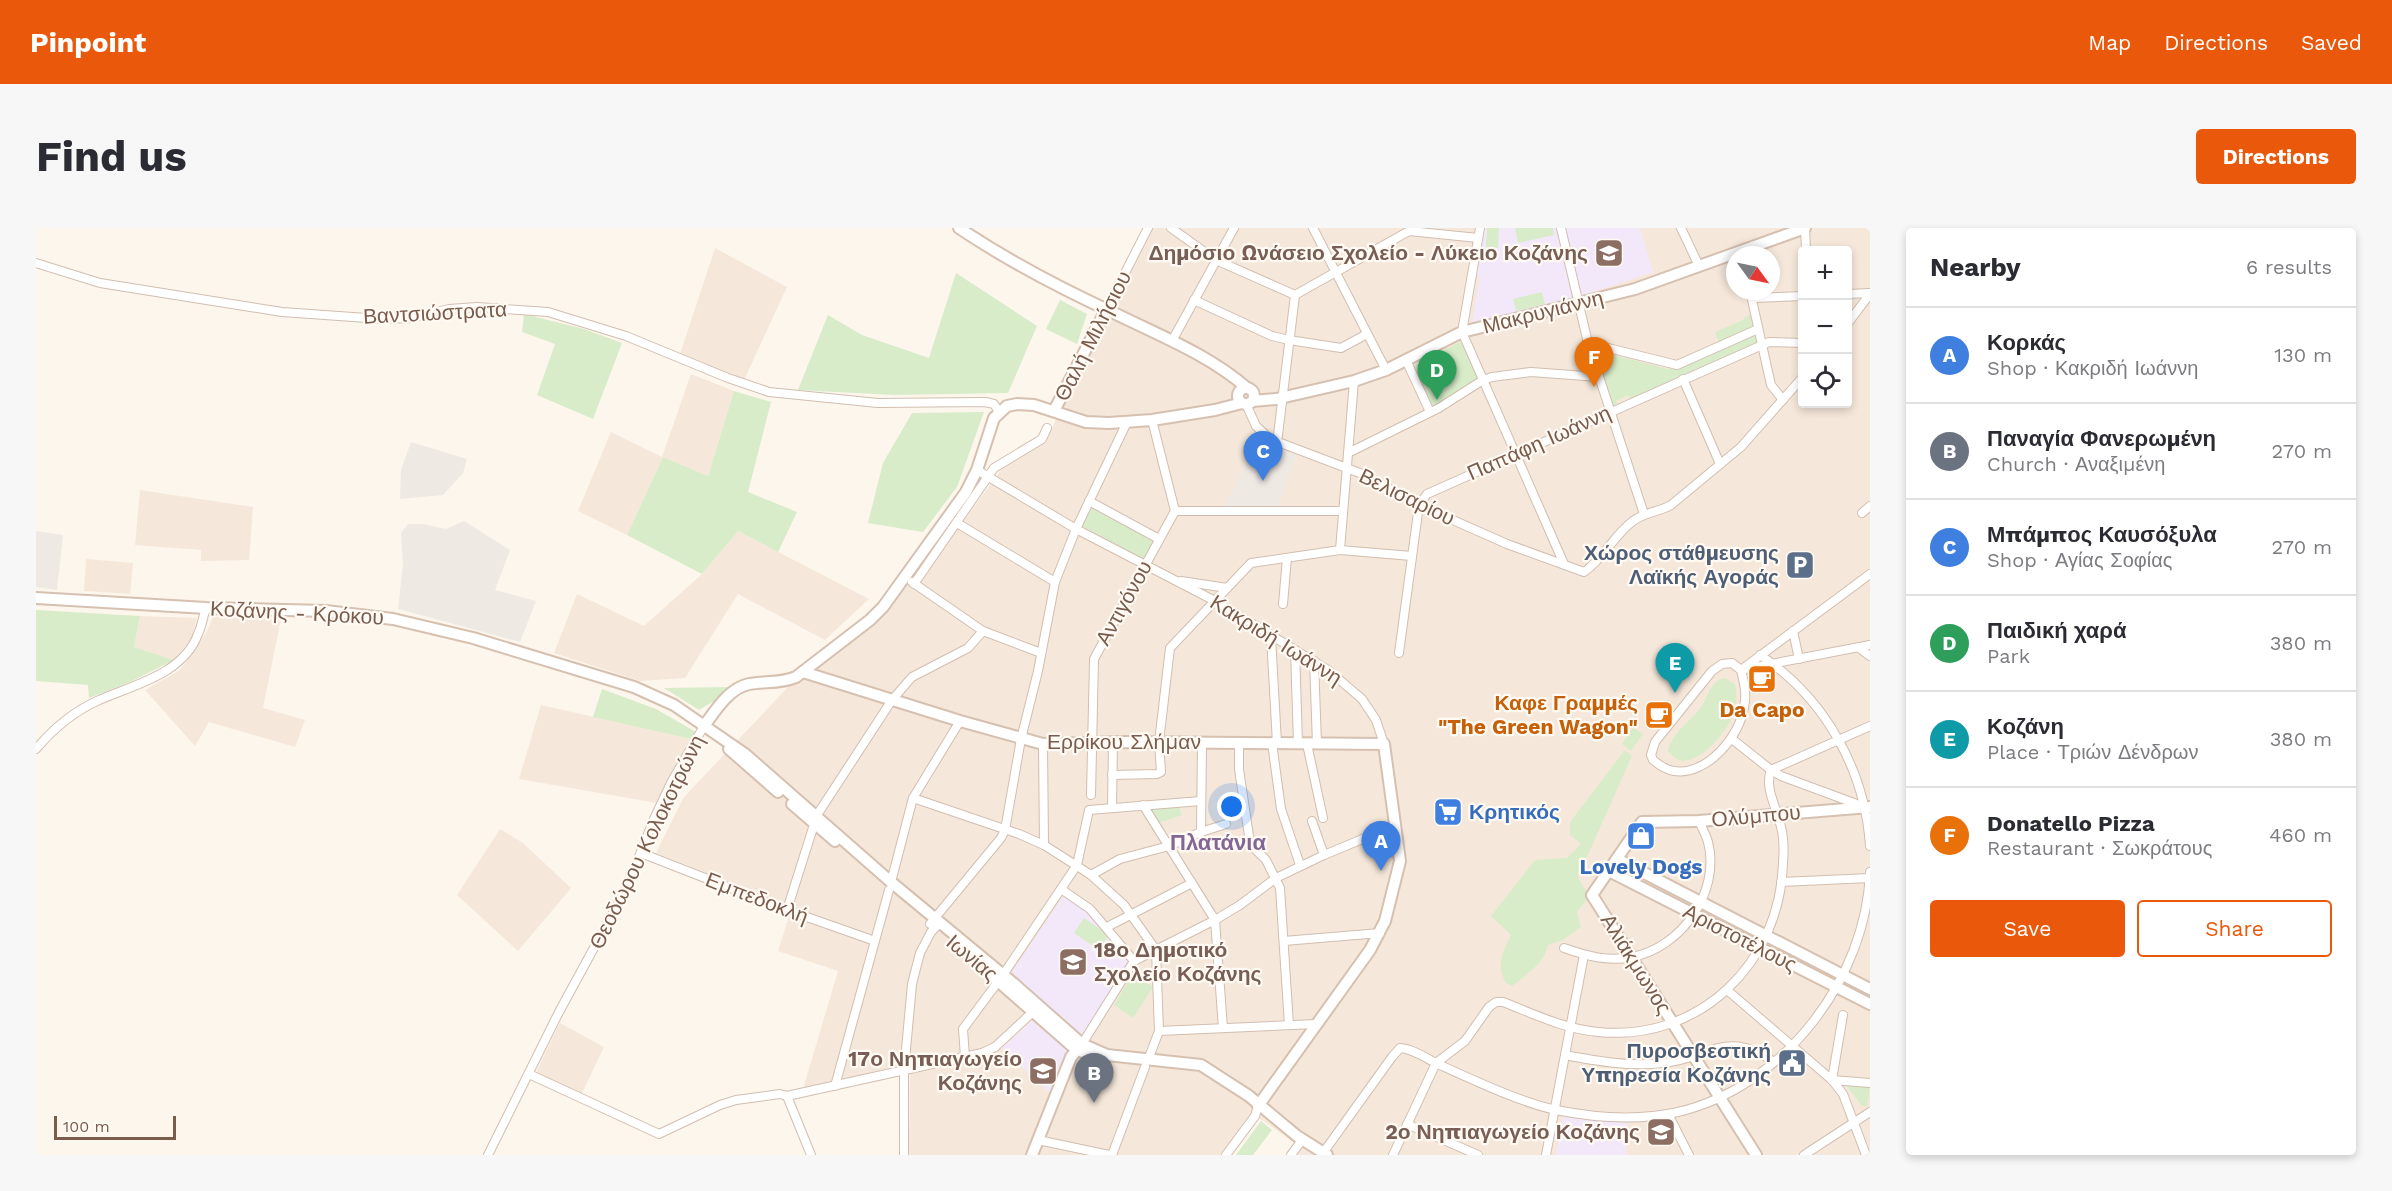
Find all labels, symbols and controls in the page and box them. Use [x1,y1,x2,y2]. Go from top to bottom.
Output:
text: Pinpoint [30,26,146,59]
text: Map [2088,30,2131,55]
text: Directions [2164,30,2268,55]
text: Saved [2301,30,2362,55]
button: Directions [2196,129,2356,184]
text: Find us [36,132,187,181]
school or university icon: Δημόσιο Ωνάσειο Σχολείο - Λύκειο Κοζάνης [1593,237,1625,269]
place label: Δημόσιο Ωνάσειο Σχολείο - Λύκειο Κοζάνης [1148,240,1588,265]
north arrow [1726,246,1780,300]
map controls [1798,246,1852,408]
button: + [1798,246,1852,300]
text: Nearby [1930,252,2021,282]
text: 6 results [2246,255,2332,279]
street label: Θαλή Μιλήσιου [1049,266,1136,405]
street label: Μακρυγιάννη [1480,284,1606,339]
street label: Βαντσιώστρατα [362,296,508,329]
button: − [1798,300,1852,354]
text: Κορκάς [1987,330,2066,355]
pin: F [1574,338,1614,387]
text: A [1943,343,1956,367]
text: 130 m [2274,343,2332,367]
pin: D [1418,350,1456,400]
button: locate [1798,354,1852,408]
text: Shop · Κακριδή Ιωάννη [1987,356,2198,380]
street label: Παπάφη Ιωάννη [1463,400,1614,485]
text: Παναγία Φανερωμένη [1987,426,2216,451]
pin: C [1244,432,1282,481]
text: B [1943,439,1956,463]
text: 270 m [2272,439,2332,463]
text: Church · Αναξιμένη [1987,452,2165,476]
street label: Βελισαρίου [1355,463,1459,530]
text: Μπάμπος Καυσόξυλα [1987,522,2217,547]
text: C [1943,535,1956,559]
text: 270 m [2272,535,2332,559]
place label: Χώρος στάθμευσης Λαϊκής Αγοράς [1584,540,1779,589]
text: Shop · Αγίας Σοφίας [1987,548,2172,572]
parking icon: Χώρος στάθμευσης Λαϊκής Αγοράς [1784,549,1816,581]
street label: Αντιγόνου [1090,556,1157,649]
street label: Κακριδή Ιωάννη [1206,589,1347,690]
street label: Κοζάνης - Κρόκου [210,595,384,630]
text: Παιδική χαρά [1987,618,2127,643]
text: D [1942,631,1957,655]
text: 380 m [2270,631,2332,655]
pin: E [1656,644,1694,693]
text: Park [1987,644,2030,668]
cafe icon: Da Capo [1746,663,1778,695]
place label: Καφε Γραμμές "The Green Wagon" [1438,690,1638,739]
place label: Da Capo [1719,697,1805,722]
cafe icon: Καφε Γραμμές "The Green Wagon" [1643,699,1675,731]
text: Κοζάνη [1987,714,2064,739]
text: E [1943,727,1956,751]
text: 380 m [2270,727,2332,751]
street label: Ερρίκου Σλήμαν [1047,729,1201,754]
street label: Θεοδώρου Κολοκοτρώνη [584,731,709,953]
text: Place · Τριών Δένδρων [1987,740,2198,764]
your location [1217,792,1246,821]
supermarket icon: Κρητικός [1432,796,1464,828]
place label: Κρητικός [1469,799,1560,824]
street label: Ολύμπου [1710,799,1802,832]
text: Donatello Pizza [1987,811,2155,836]
shop icon: Lovely Dogs [1625,820,1657,852]
pin: A [1362,822,1400,871]
text: F [1943,823,1956,847]
text: 460 m [2269,823,2332,847]
district label: Πλατάνια [1170,830,1266,855]
text: Restaurant · Σωκράτους [1987,836,2212,860]
place label: Lovely Dogs [1579,854,1703,879]
street label: Εμπεδοκλή [702,867,812,929]
street label: Αριστοτέλους [1679,898,1801,977]
button: Save [1930,900,2125,957]
button: Share [2137,900,2332,957]
street label: Αλιάκμωνος [1596,909,1677,1019]
street label: Ιωνίας [941,929,1003,986]
place label: 18ο Δημοτικό Σχολείο Κοζάνης [1094,937,1261,986]
school or university icon: 18ο Δημοτικό Σχολείο Κοζάνης [1057,946,1089,978]
place label: Πυροσβεστική Υπηρεσία Κοζάνης [1581,1038,1771,1087]
place label: 17ο Νηπιαγωγείο Κοζάνης [848,1046,1022,1095]
public building icon: Πυροσβεστική Υπηρεσία Κοζάνης [1776,1047,1808,1079]
pin: B [1074,1054,1114,1103]
school or university icon: 17ο Νηπιαγωγείο Κοζάνης [1027,1055,1059,1087]
scale bar [54,1113,176,1140]
school or university icon: 2ο Νηπιαγωγείο Κοζάνης [1645,1116,1677,1148]
text: 100 m [63,1117,110,1136]
place label: 2ο Νηπιαγωγείο Κοζάνης [1385,1119,1640,1144]

